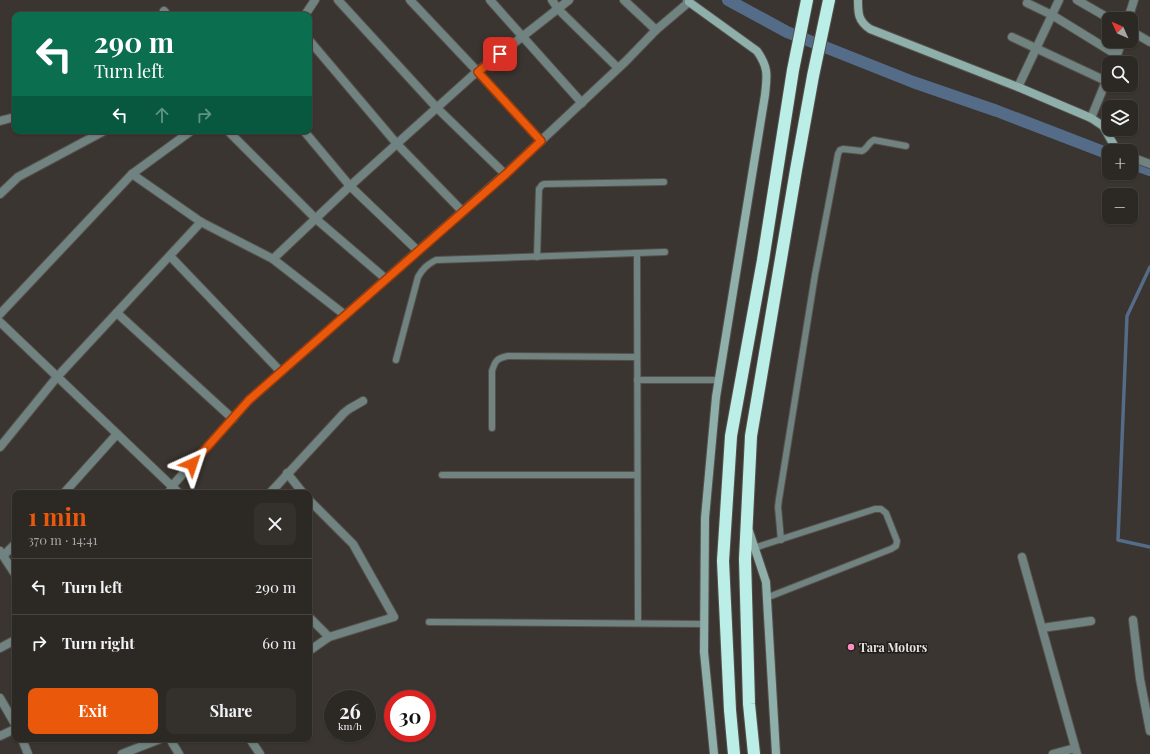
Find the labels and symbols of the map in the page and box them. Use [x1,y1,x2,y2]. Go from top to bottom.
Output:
north arrow [1102,12,1138,48]
pin [483,37,517,71]
position arrow [171,443,213,485]
place label: Tara Motors [859,639,928,655]
marker: Tara Motors [846,642,856,652]
speed limit sign: 30 [384,690,436,742]

